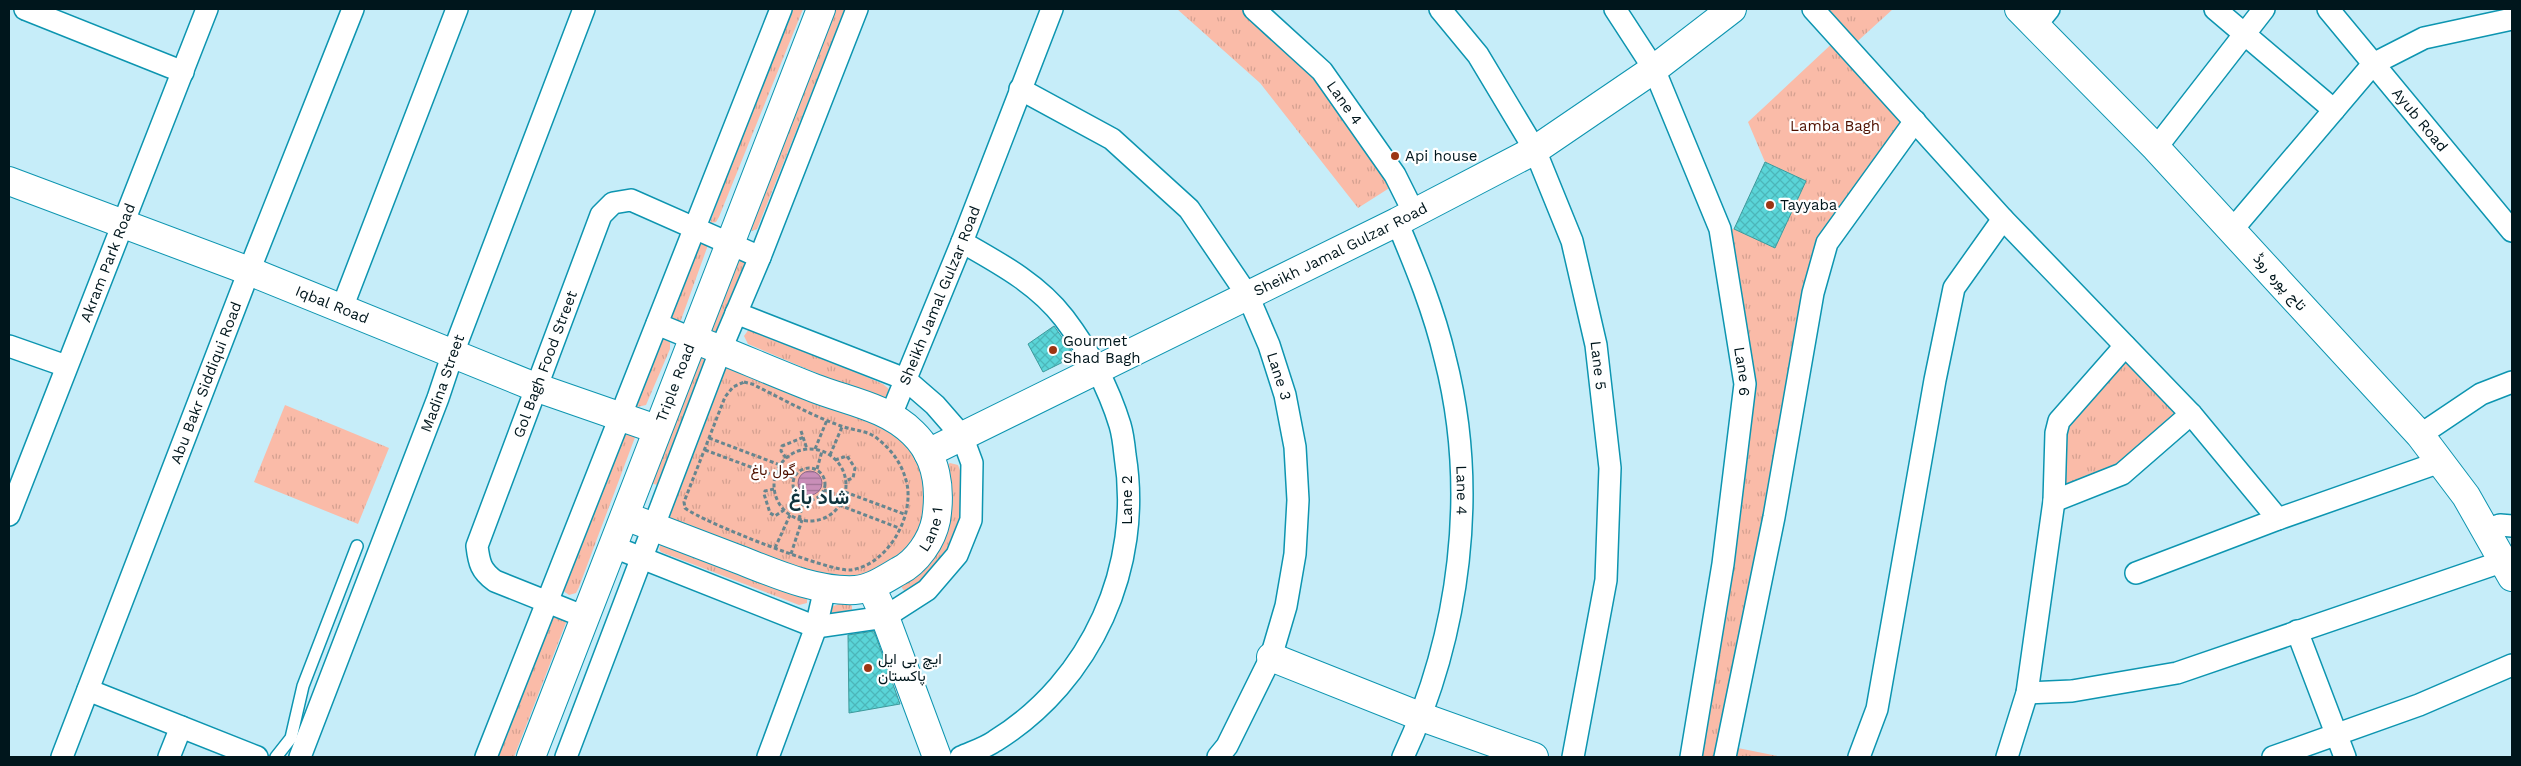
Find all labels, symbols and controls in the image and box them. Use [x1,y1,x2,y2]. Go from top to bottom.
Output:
street label: Lane 4 [1323,77,1366,128]
street label: Ayub Road [2388,84,2452,155]
park label: Lamba Bagh [1790,117,1880,135]
place label: Api house [1405,147,1478,165]
marker: Api house [1389,150,1401,162]
place label: Tayyaba [1780,196,1838,214]
street label: Sheikh Jamal Gulzar Road [1251,199,1430,300]
marker: Tayyaba [1764,199,1776,211]
street label: Akram Park Road [76,201,139,325]
street label: Sheikh Jamal Gulzar Road [895,203,984,388]
street label: تاج پورہ روڈ [2248,250,2310,316]
street label: Iqbal Road [293,282,371,328]
street label: Gol Bagh Food Street [509,287,581,440]
street label: Abu Bakr Siddiqui Road [167,299,245,466]
street label: Madina Street [417,331,468,435]
place label: Gourmet Shad Bagh [1063,332,1140,367]
street label: Lane 5 [1587,340,1610,391]
street label: Triple Road [652,341,699,425]
marker: Gourmet Shad Bagh [1047,344,1059,356]
street label: Lane 6 [1730,346,1754,397]
street label: Lane 3 [1263,350,1295,402]
park label: گول باغ [751,461,796,481]
street label: Lane 4 [1452,465,1471,515]
street label: Lane 2 [1118,475,1136,525]
district label: شاد باٰغ [789,485,849,511]
street label: Lane 1 [915,506,947,555]
place label: ایچ بی ایل پاکستان [878,650,942,686]
marker: ایچ بی ایل پاکستان [862,662,874,674]

